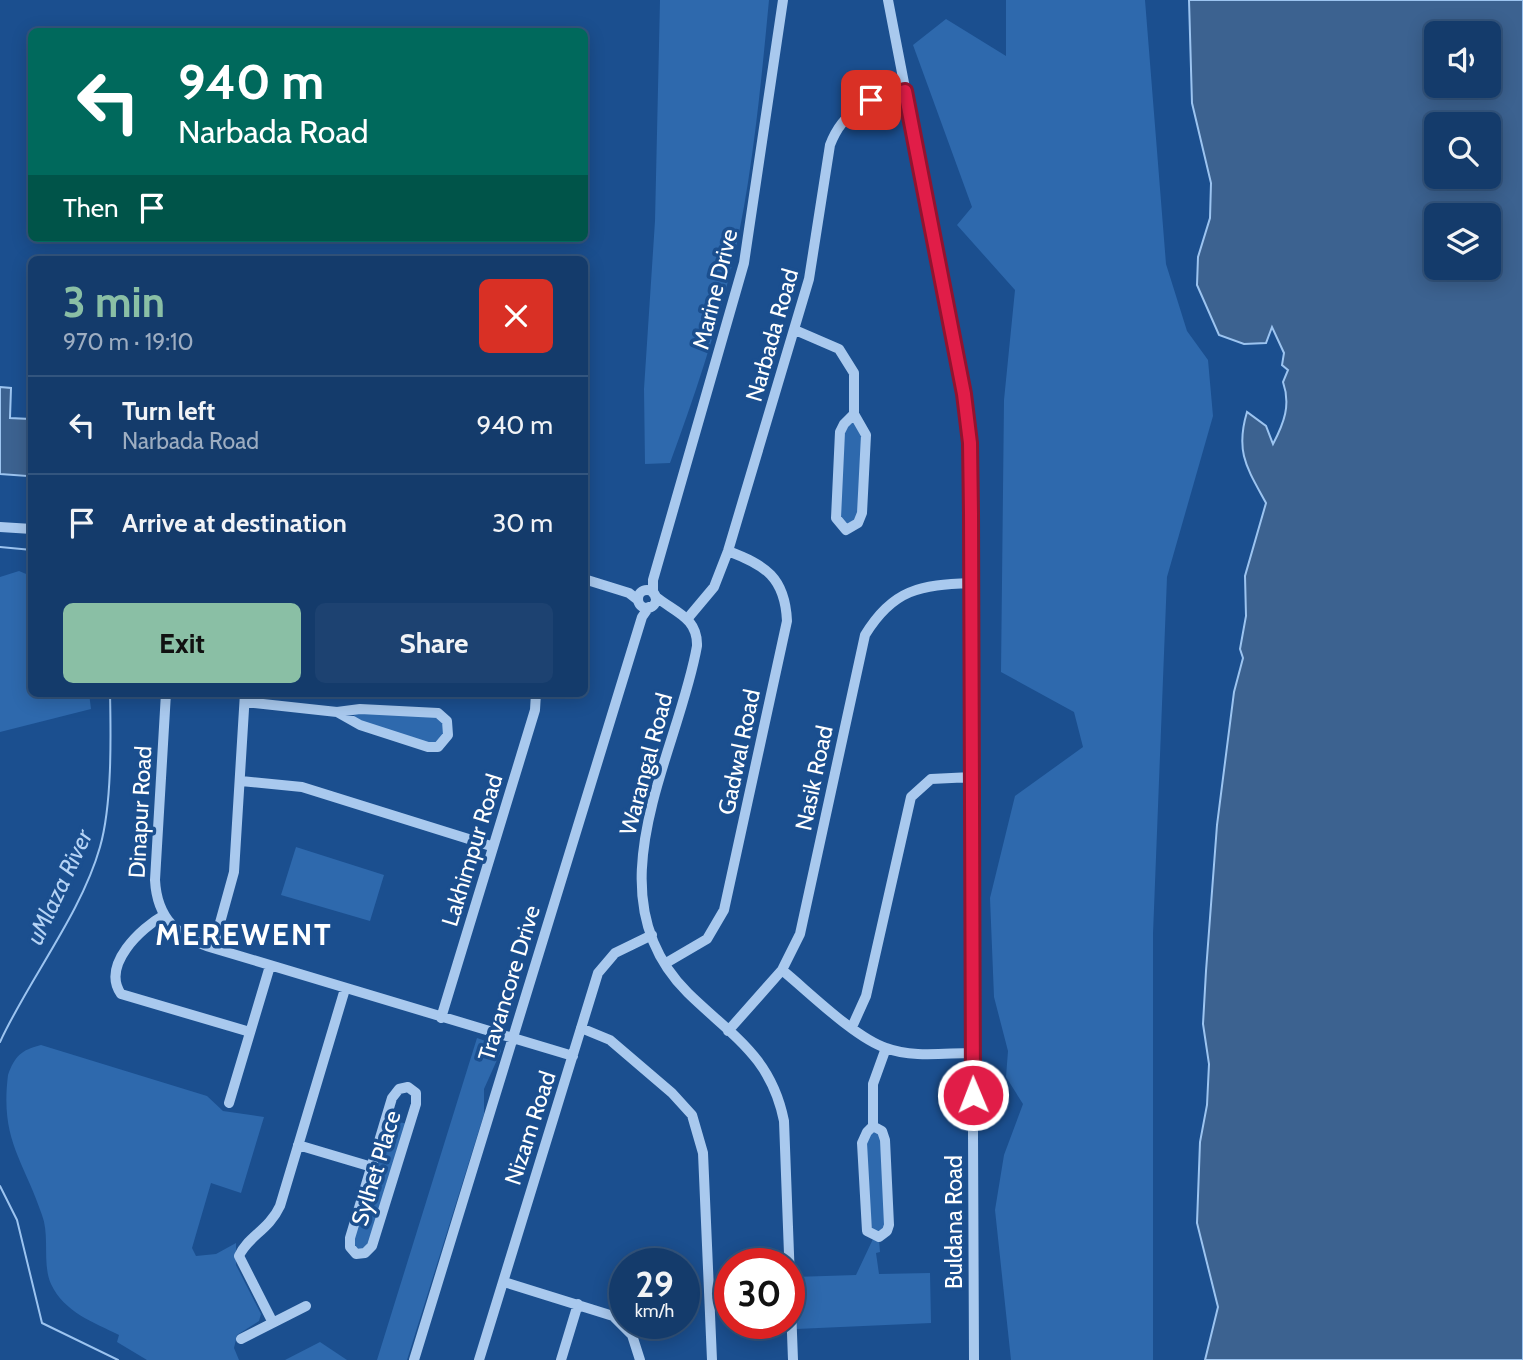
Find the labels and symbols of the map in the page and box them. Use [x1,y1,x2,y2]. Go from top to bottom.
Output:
pin [841,70,901,130]
street label: Marine Drive [687,226,744,352]
street label: Narbada Road [740,265,804,405]
street label: Gadwal Road [712,687,766,817]
street label: Warangal Road [614,690,678,838]
street label: Nasik Road [789,723,839,833]
street label: Dinapur Road [123,745,157,879]
street label: Lakhimpur Road [436,771,508,929]
water label: uMlaza River [20,823,99,949]
street label: Travancore Drive [472,901,546,1064]
district label: MEREWENT [155,916,333,953]
position arrow [936,1058,1010,1132]
street label: Nizam Road [498,1068,562,1188]
street label: Sylhet Place [345,1107,407,1229]
street label: Buldana Road [940,1155,968,1289]
speed limit sign: 30 [714,1248,805,1339]

